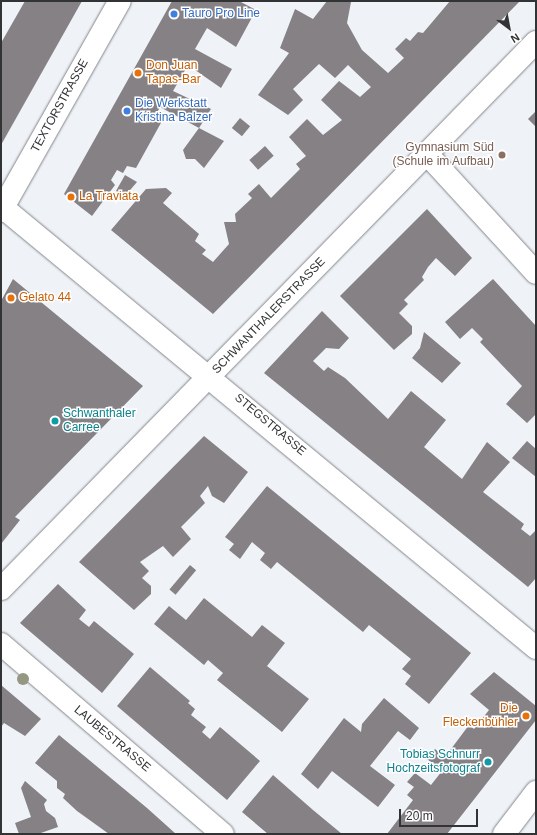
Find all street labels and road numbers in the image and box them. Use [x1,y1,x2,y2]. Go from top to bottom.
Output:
street label: TEXTORSTRASSE [28,57,92,155]
street label: SCHWANTHALERSTRASSE [210,255,328,377]
street label: STEGSTRASSE [231,391,309,459]
street label: LAUBESTRASSE [71,703,153,775]

